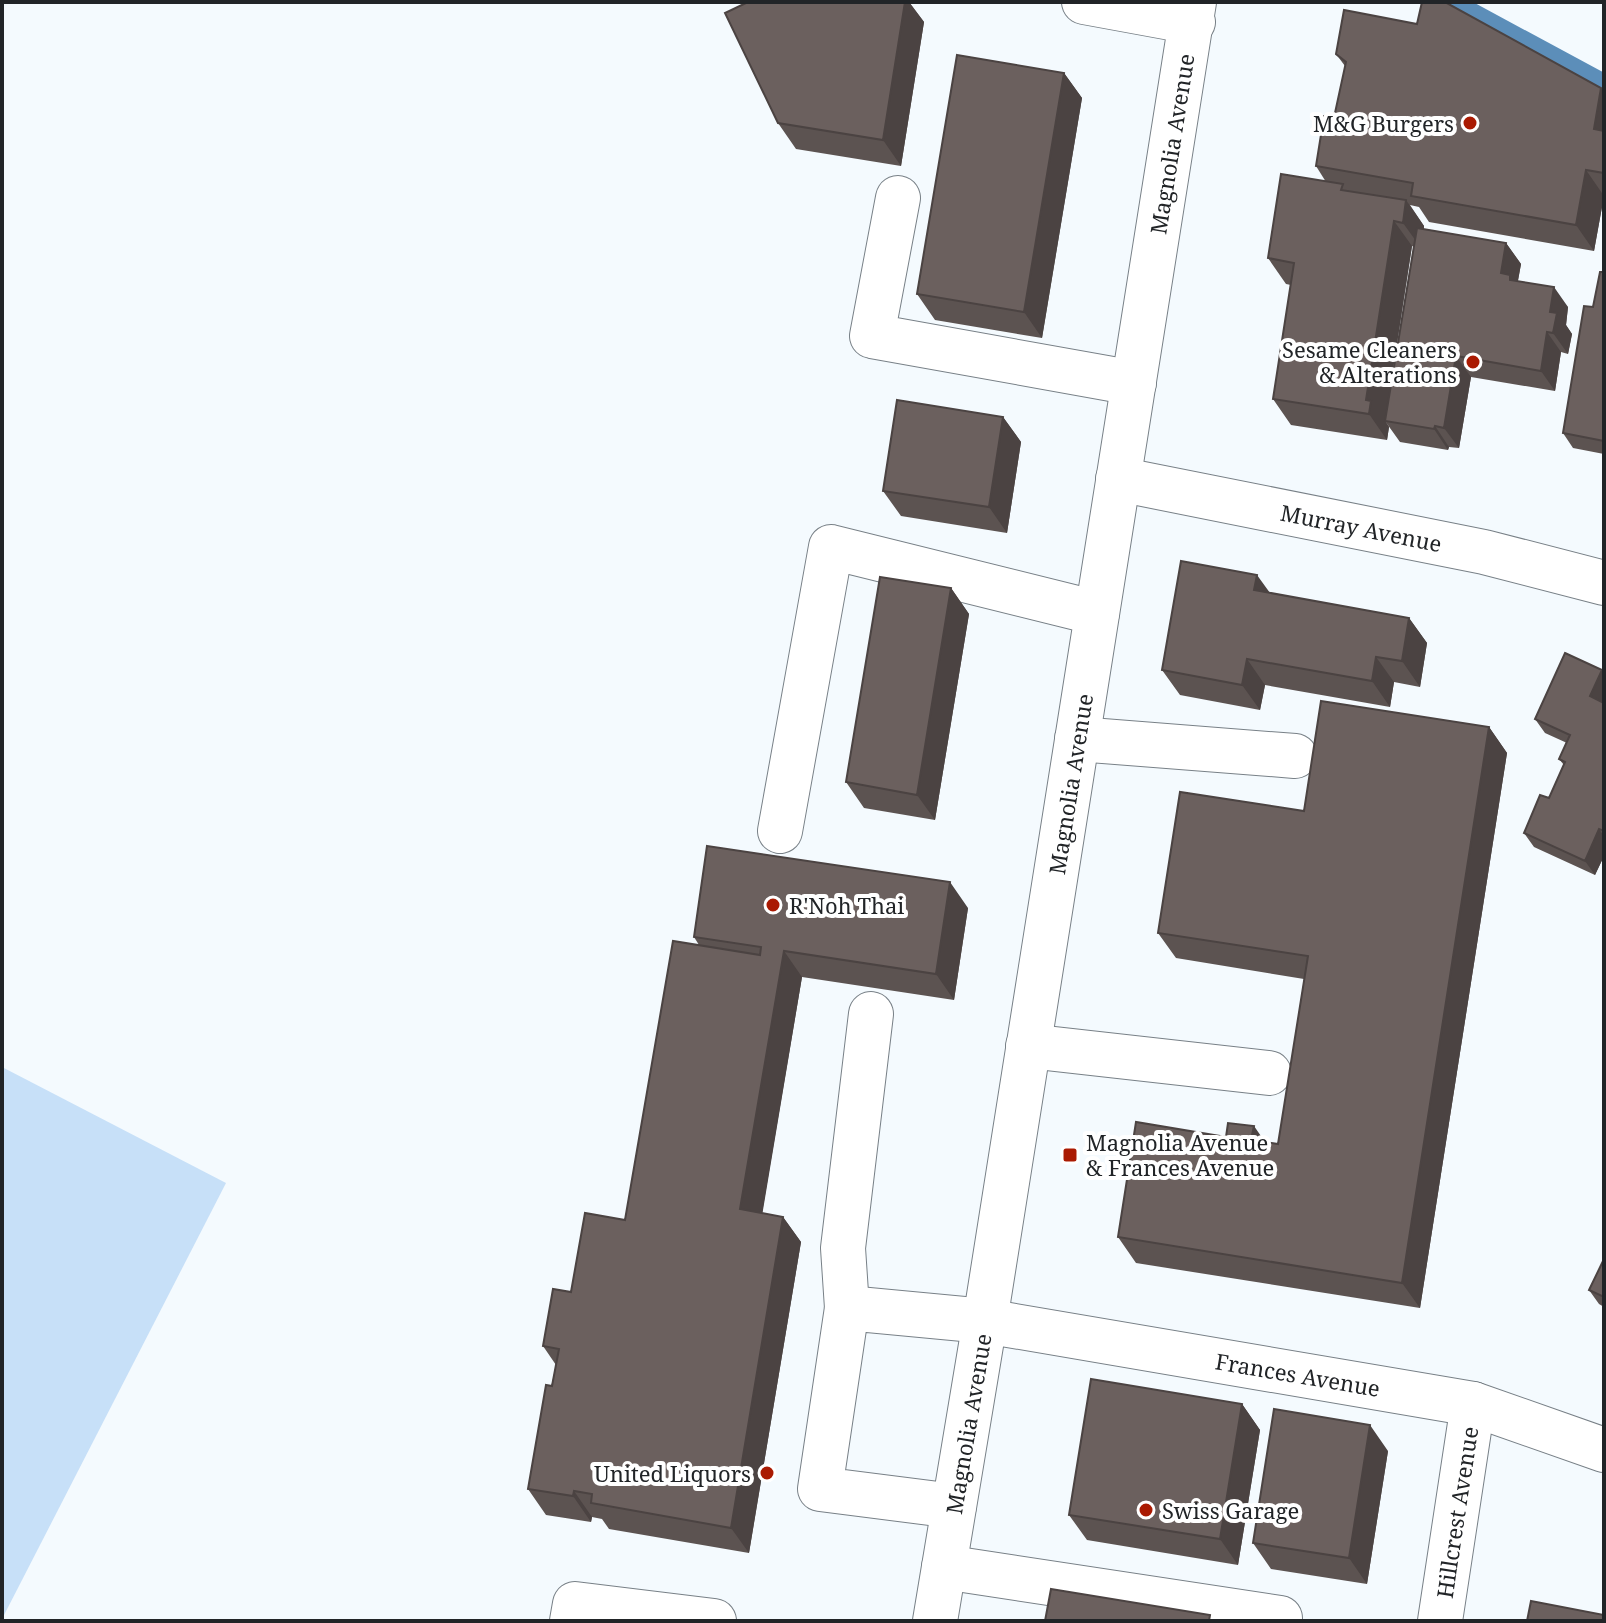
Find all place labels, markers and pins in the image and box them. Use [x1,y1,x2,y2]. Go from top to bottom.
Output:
place label: M&G Burgers [1313,108,1454,138]
marker: M&G Burgers [1461,114,1479,132]
place label: Sesame Cleaners & Alterations [1282,334,1457,389]
marker: Sesame Cleaners & Alterations [1464,353,1482,371]
place label: R'Noh Thai [789,890,904,920]
marker: R'Noh Thai [764,896,782,914]
place label: Magnolia Avenue & Frances Avenue [1086,1127,1274,1182]
marker: Magnolia Avenue & Frances Avenue [1061,1146,1079,1164]
place label: United Liquors [594,1458,751,1488]
marker: United Liquors [758,1464,776,1482]
place label: Swiss Garage [1162,1495,1299,1525]
marker: Swiss Garage [1137,1501,1155,1519]

